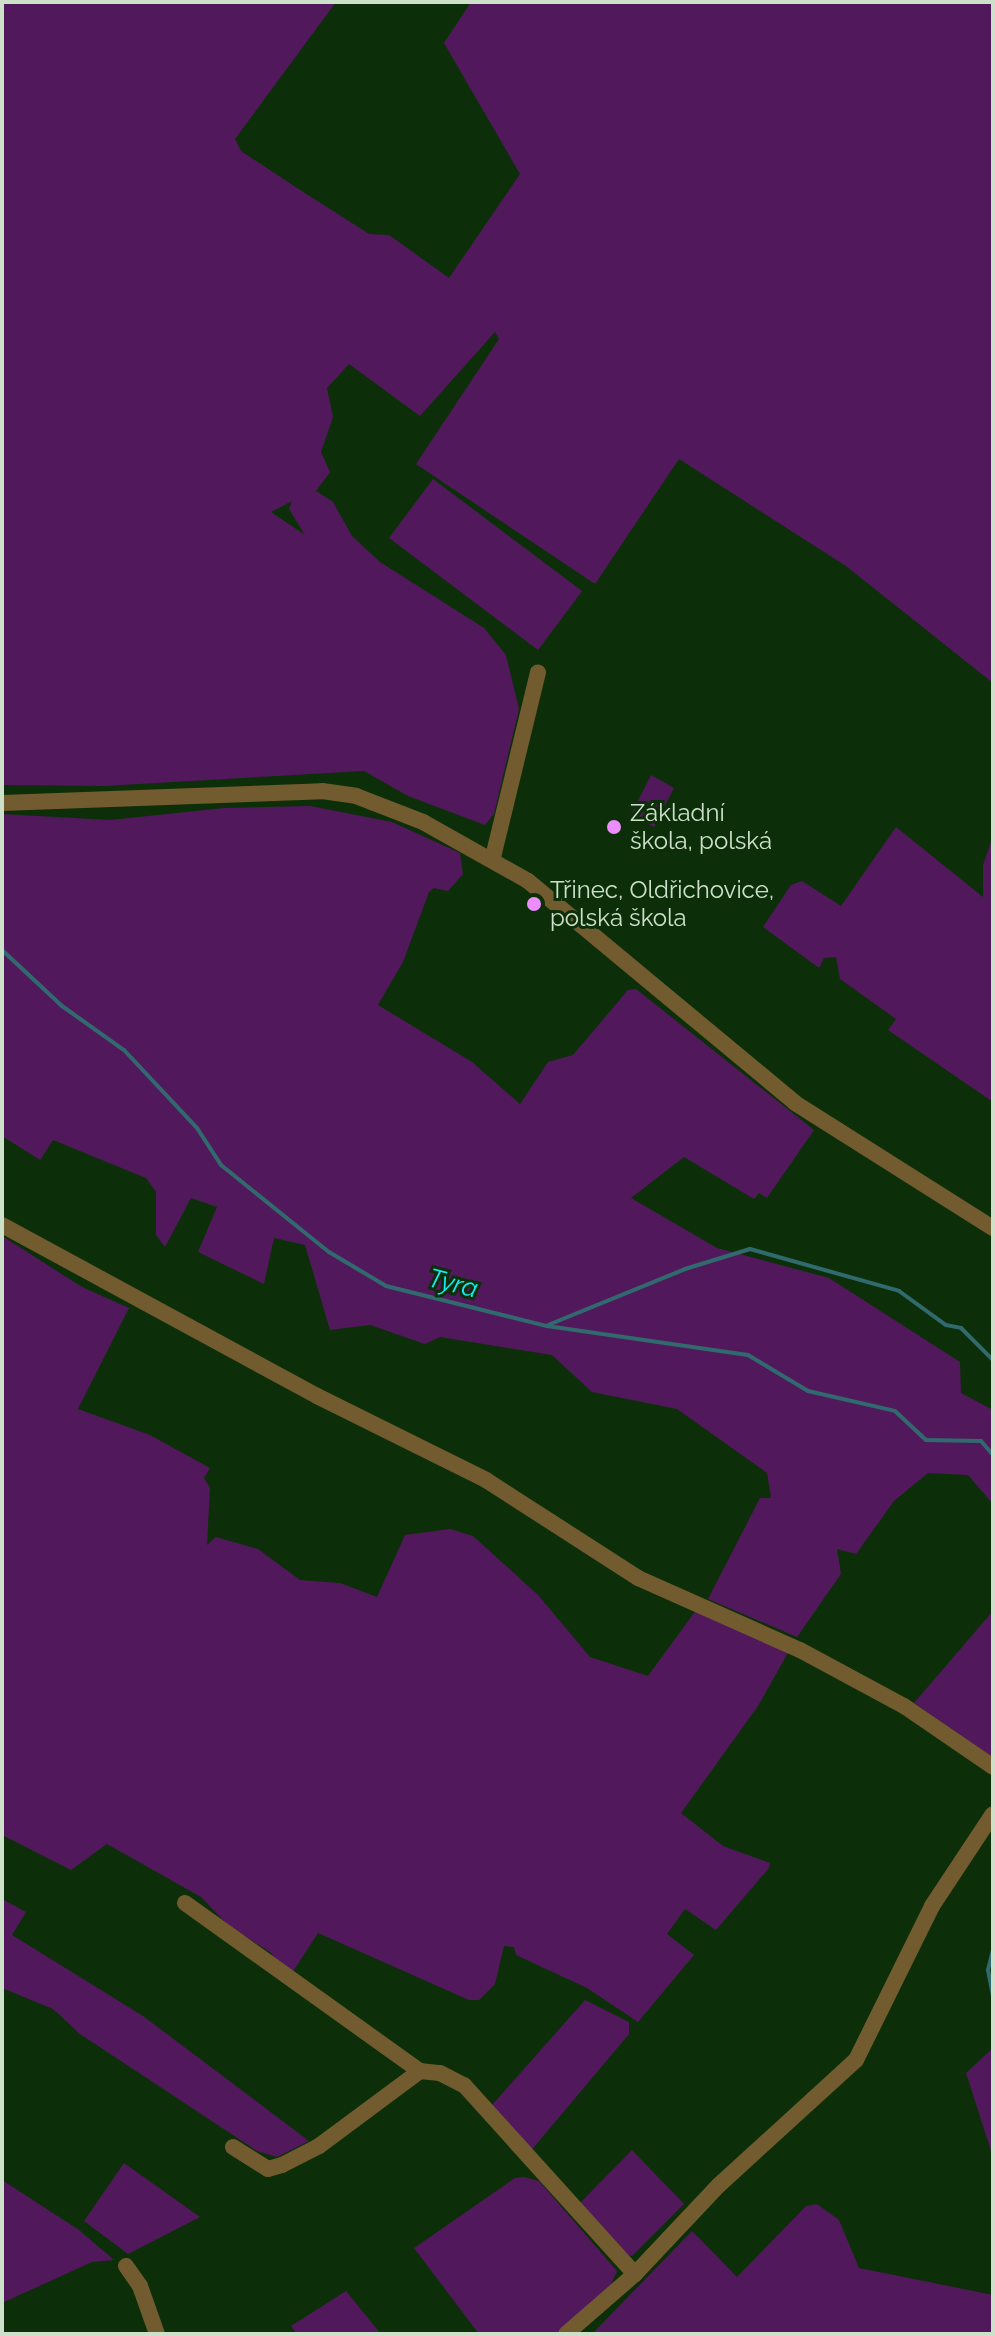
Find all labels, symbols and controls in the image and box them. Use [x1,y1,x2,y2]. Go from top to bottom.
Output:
place label: Základní škola, polská [630,799,772,855]
marker: Základní škola, polská [605,818,623,836]
place label: Třinec, Oldřichovice, polská škola [550,876,774,932]
marker: Třinec, Oldřichovice, polská škola [525,895,543,913]
water label: Tyra [425,1263,481,1305]

